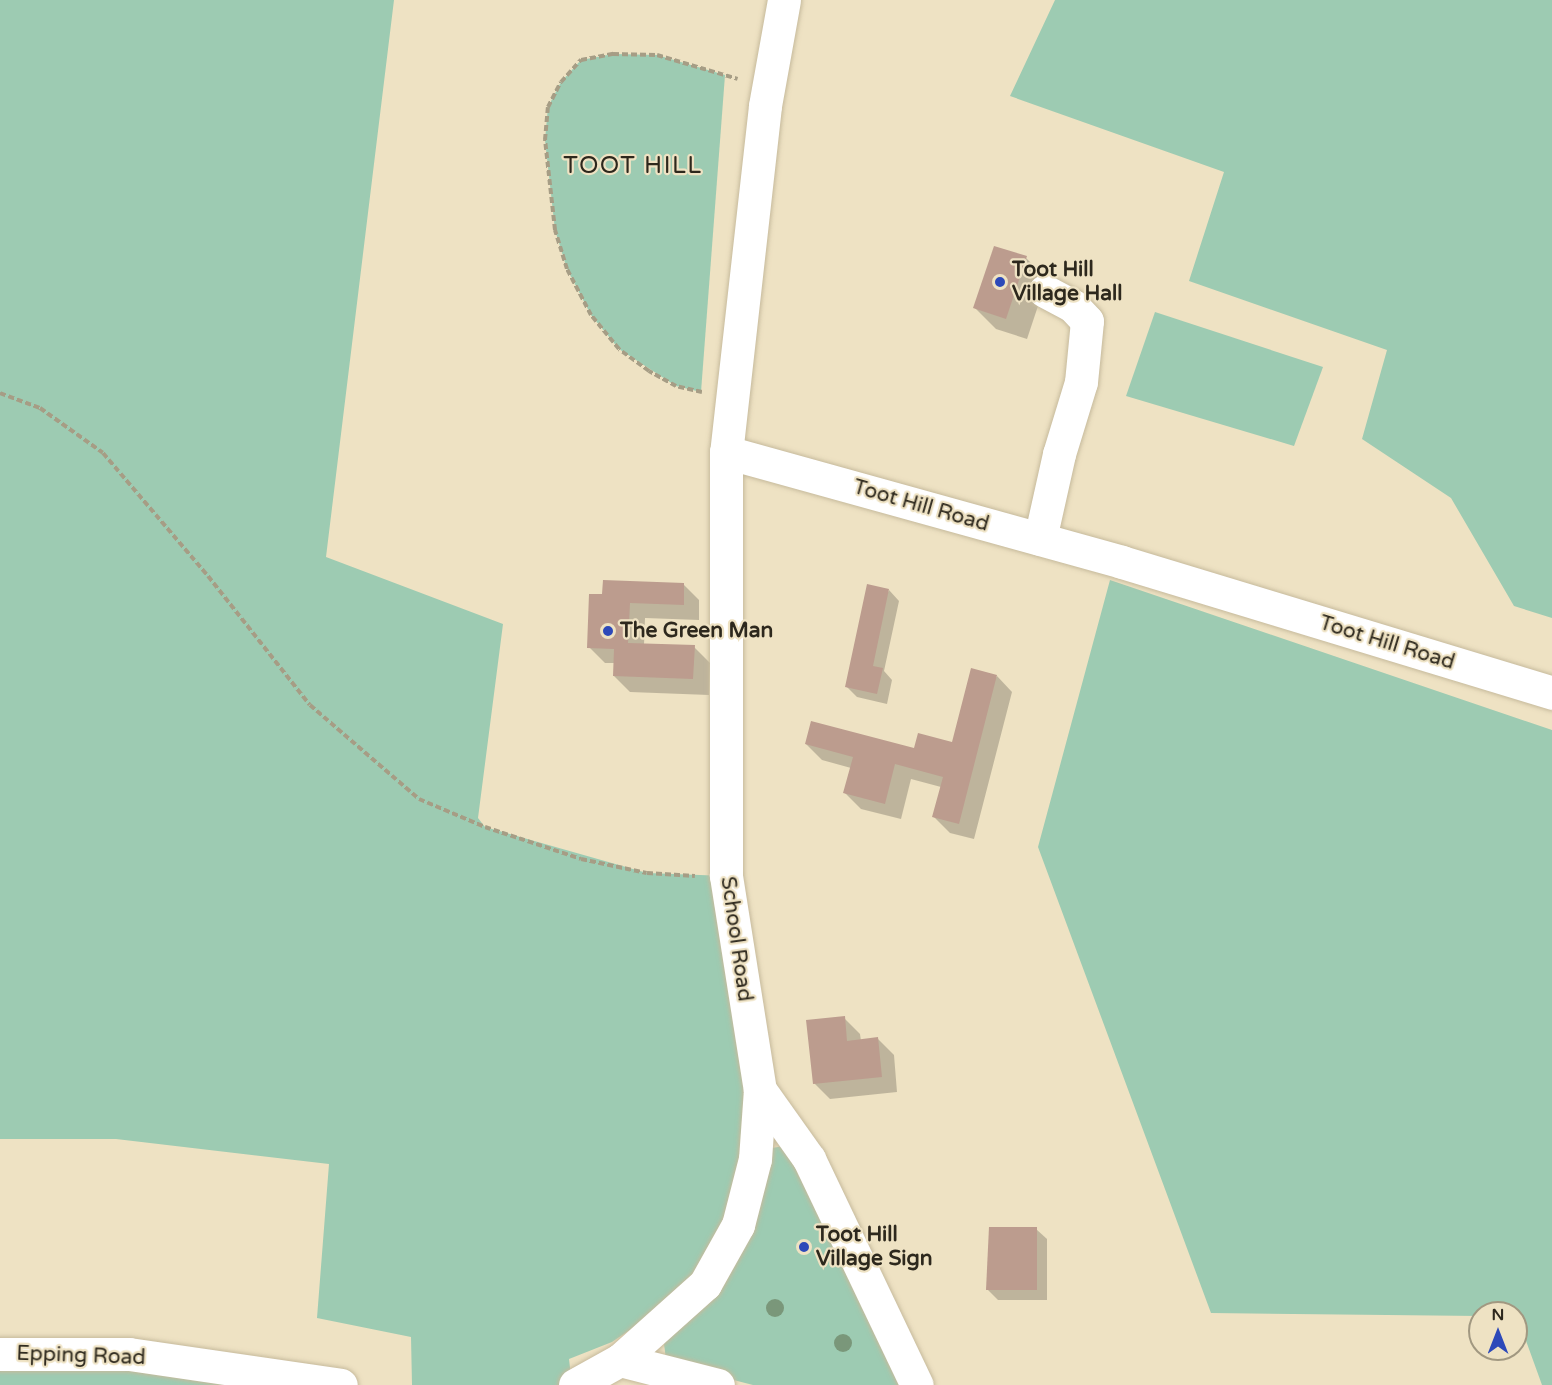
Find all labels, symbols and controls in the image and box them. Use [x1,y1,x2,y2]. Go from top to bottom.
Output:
district label: TOOT HILL [563,152,703,180]
place label: Toot Hill Village Hall [1012,257,1123,307]
marker: Toot Hill Village Hall [993,275,1007,289]
street label: Toot Hill Road [850,475,992,537]
street label: Toot Hill Road [1316,610,1458,676]
place label: The Green Man [620,618,773,644]
marker: The Green Man [601,624,615,638]
street label: School Road [715,875,757,1003]
place label: Toot Hill Village Sign [816,1222,932,1272]
marker: Toot Hill Village Sign [797,1240,811,1254]
north arrow [1468,1301,1528,1361]
text: N [1492,1305,1504,1325]
street label: Epping Road [16,1341,146,1371]

